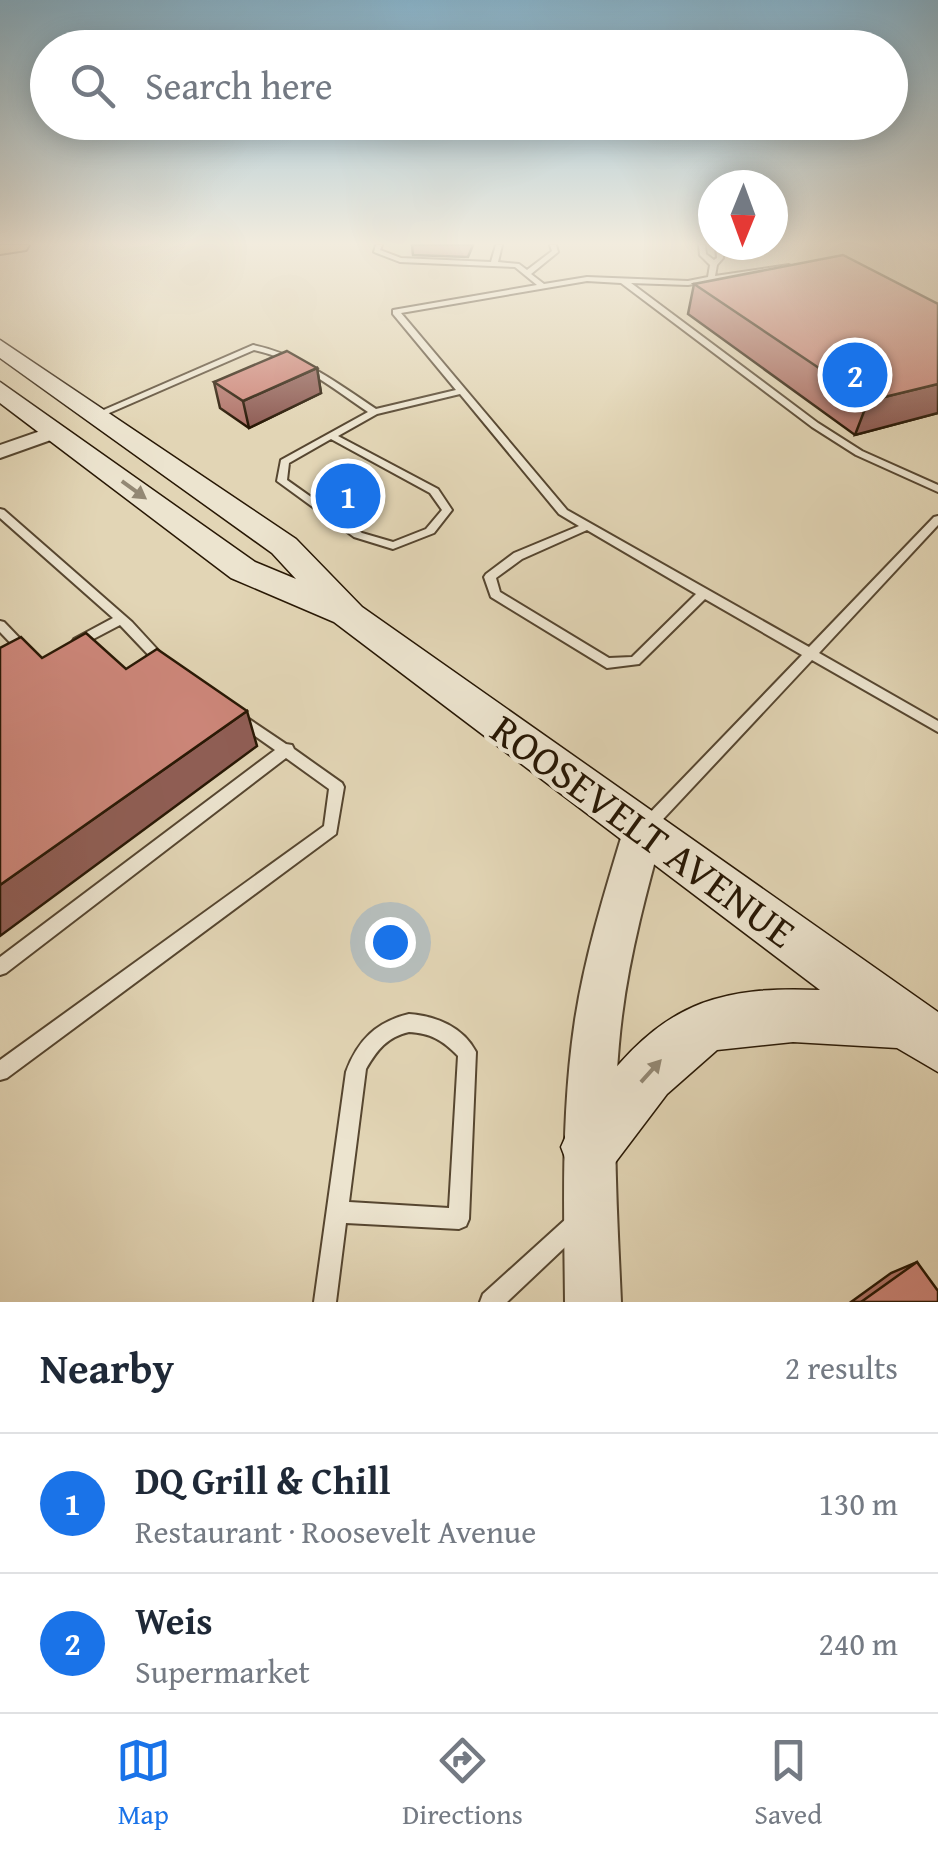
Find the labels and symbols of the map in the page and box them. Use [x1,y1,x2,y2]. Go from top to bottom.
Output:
north arrow [698,170,788,260]
pin: 2 [822,338,888,412]
pin: 1 [316,458,380,534]
one-way arrow [121,480,148,500]
street label: ROOSEVELT AVENUE [479,698,809,962]
your location [365,917,416,968]
one-way arrow [640,1059,662,1084]

